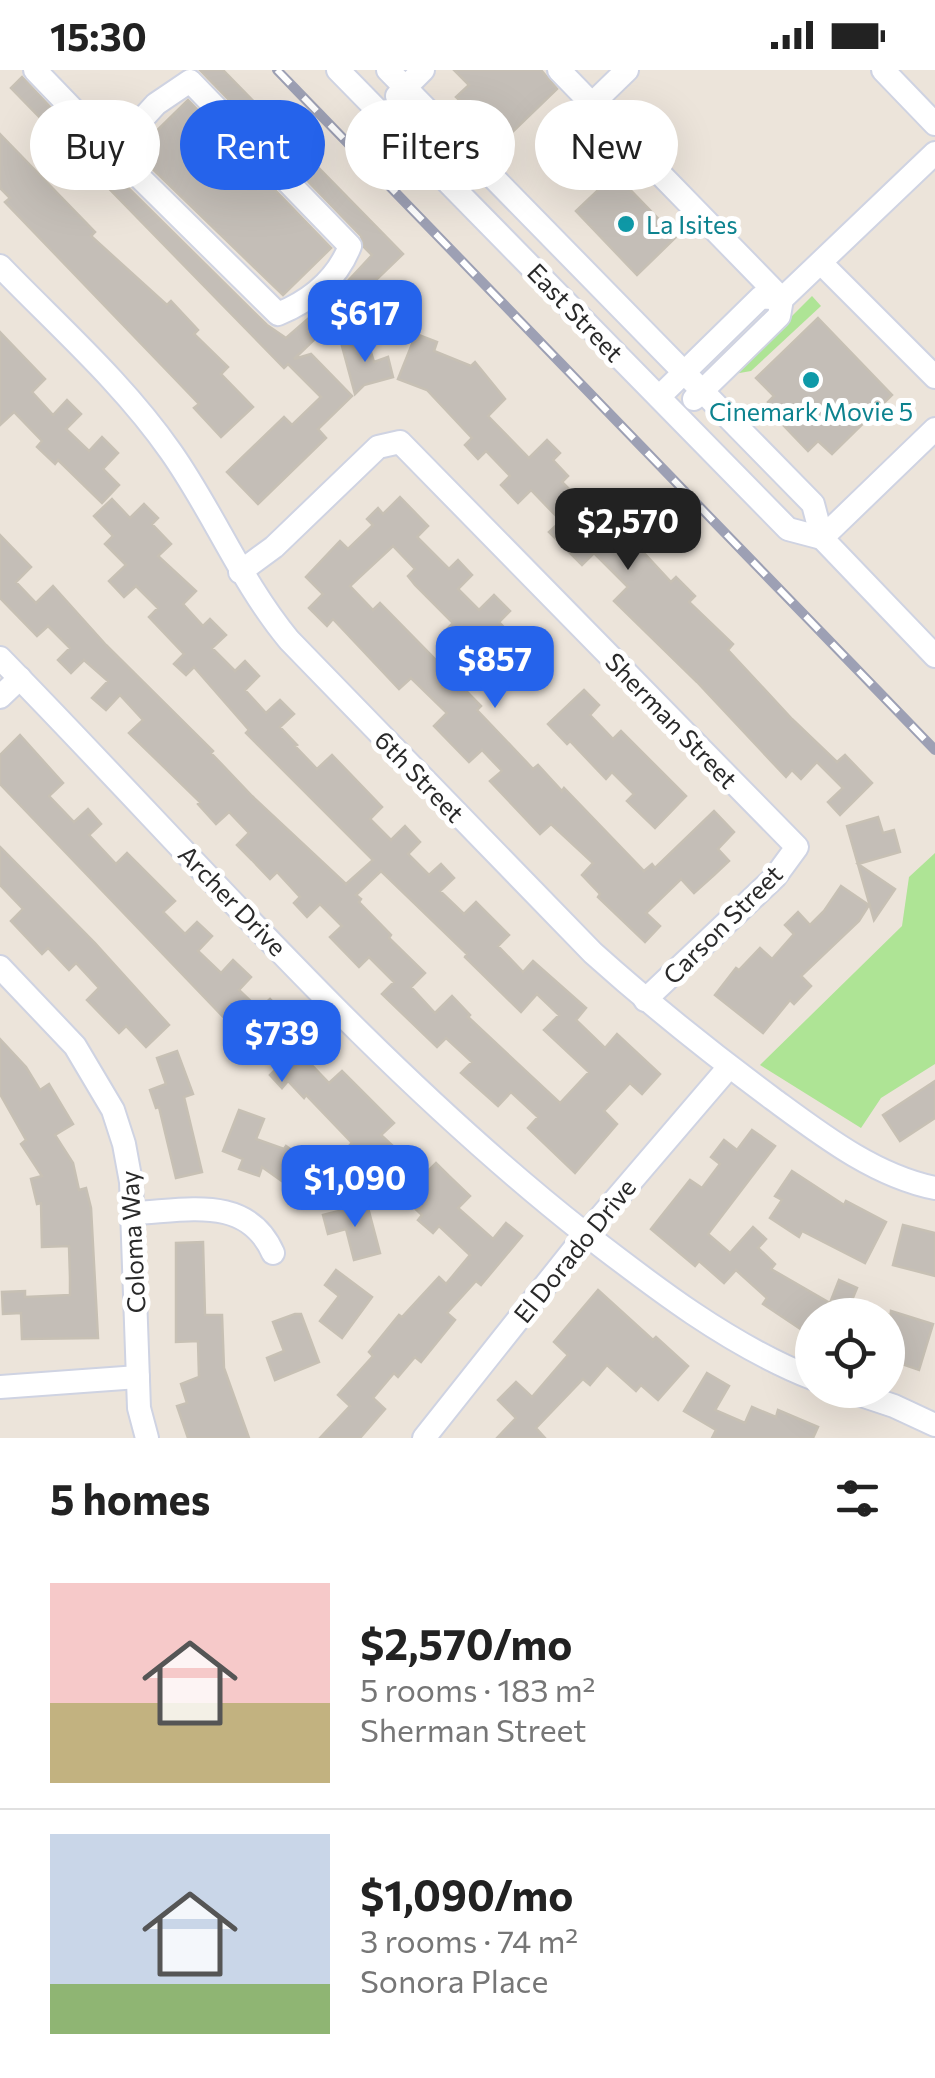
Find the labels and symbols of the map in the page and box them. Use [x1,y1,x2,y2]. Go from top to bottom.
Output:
place label: La Isites [646,209,738,239]
marker: La Isites [615,213,637,235]
street label: East Street [522,257,630,367]
pin: $617 [306,280,424,365]
marker: Cinemark Movie 5 [800,369,822,391]
place label: Cinemark Movie 5 [709,396,913,426]
pin: $2,570 [547,488,709,573]
pin: $857 [436,626,554,711]
street label: Sherman Street [600,646,744,794]
street label: 6th Street [369,724,471,828]
street label: Archer Drive [173,839,293,961]
street label: Carson Street [656,858,788,990]
pin: $739 [223,1000,341,1085]
pin: $1,090 [274,1145,436,1230]
street label: Coloma Way [113,1170,151,1314]
street label: El Dorado Drive [507,1172,641,1328]

